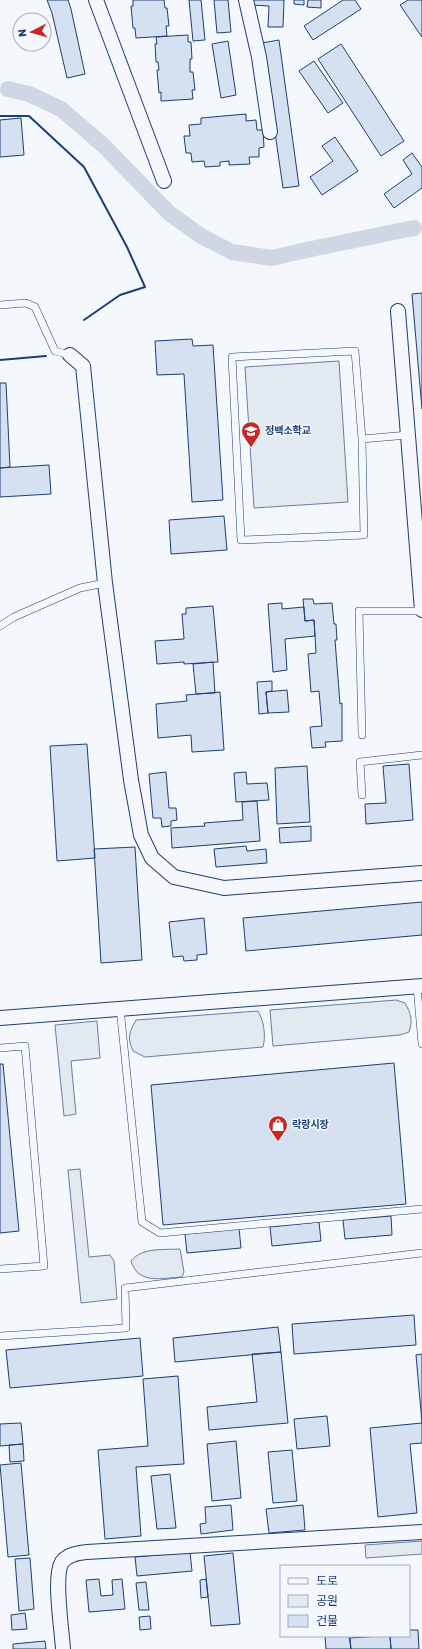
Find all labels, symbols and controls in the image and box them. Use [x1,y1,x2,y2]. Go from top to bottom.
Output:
north arrow [12,12,52,52]
text: N [16,28,29,38]
school or university icon: 정백소학교 [240,420,262,448]
place label: 정백소학교 [265,424,311,437]
shop icon: 락랑시장 [267,1114,289,1142]
place label: 락랑시장 [292,1119,329,1131]
legend [280,1565,410,1637]
text: 도로 [316,1574,338,1588]
text: 공원 [316,1594,338,1608]
text: 건물 [316,1614,338,1628]

